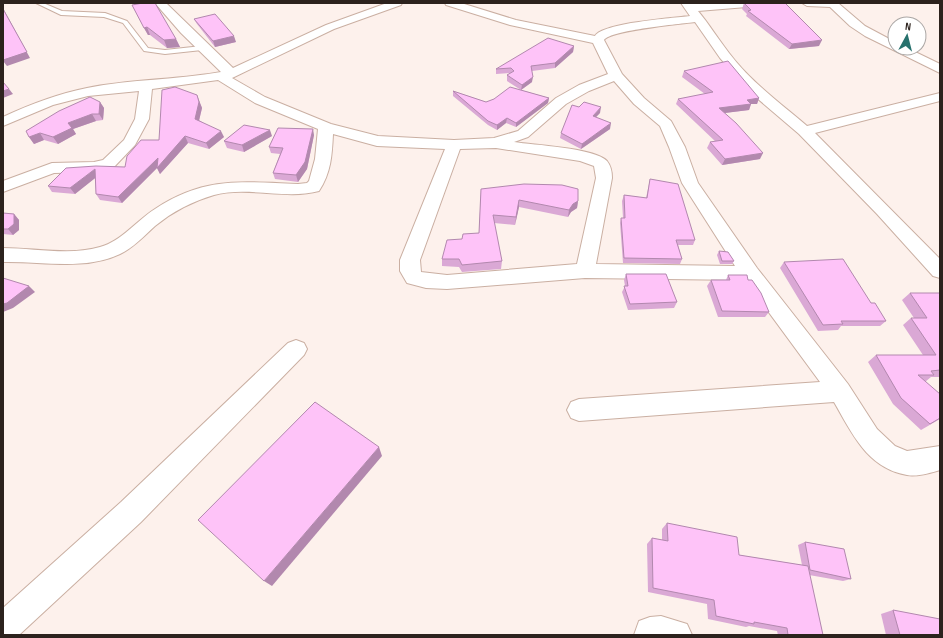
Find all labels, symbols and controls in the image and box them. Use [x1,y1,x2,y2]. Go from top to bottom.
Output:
north arrow [887,16,927,56]
text: N [904,20,912,33]

